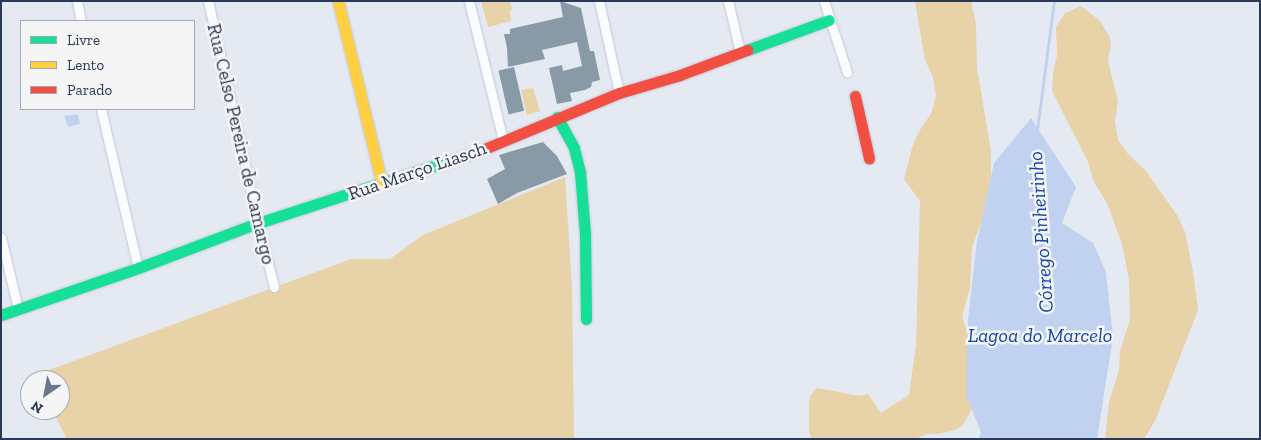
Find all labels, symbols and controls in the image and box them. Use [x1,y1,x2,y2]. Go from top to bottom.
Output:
legend [20,20,195,110]
street label: Rua Celso Pereira de Camargo [202,21,280,267]
text: Livre [67,31,100,49]
text: Lento [67,56,104,74]
text: Parado [67,81,112,99]
street label: Rua Março Liasch [345,137,489,205]
water label: Córrego Pinheirinho [1023,151,1059,313]
water label: Lagoa do Marcelo [968,323,1112,347]
north arrow [20,370,70,420]
text: N [28,397,46,417]

